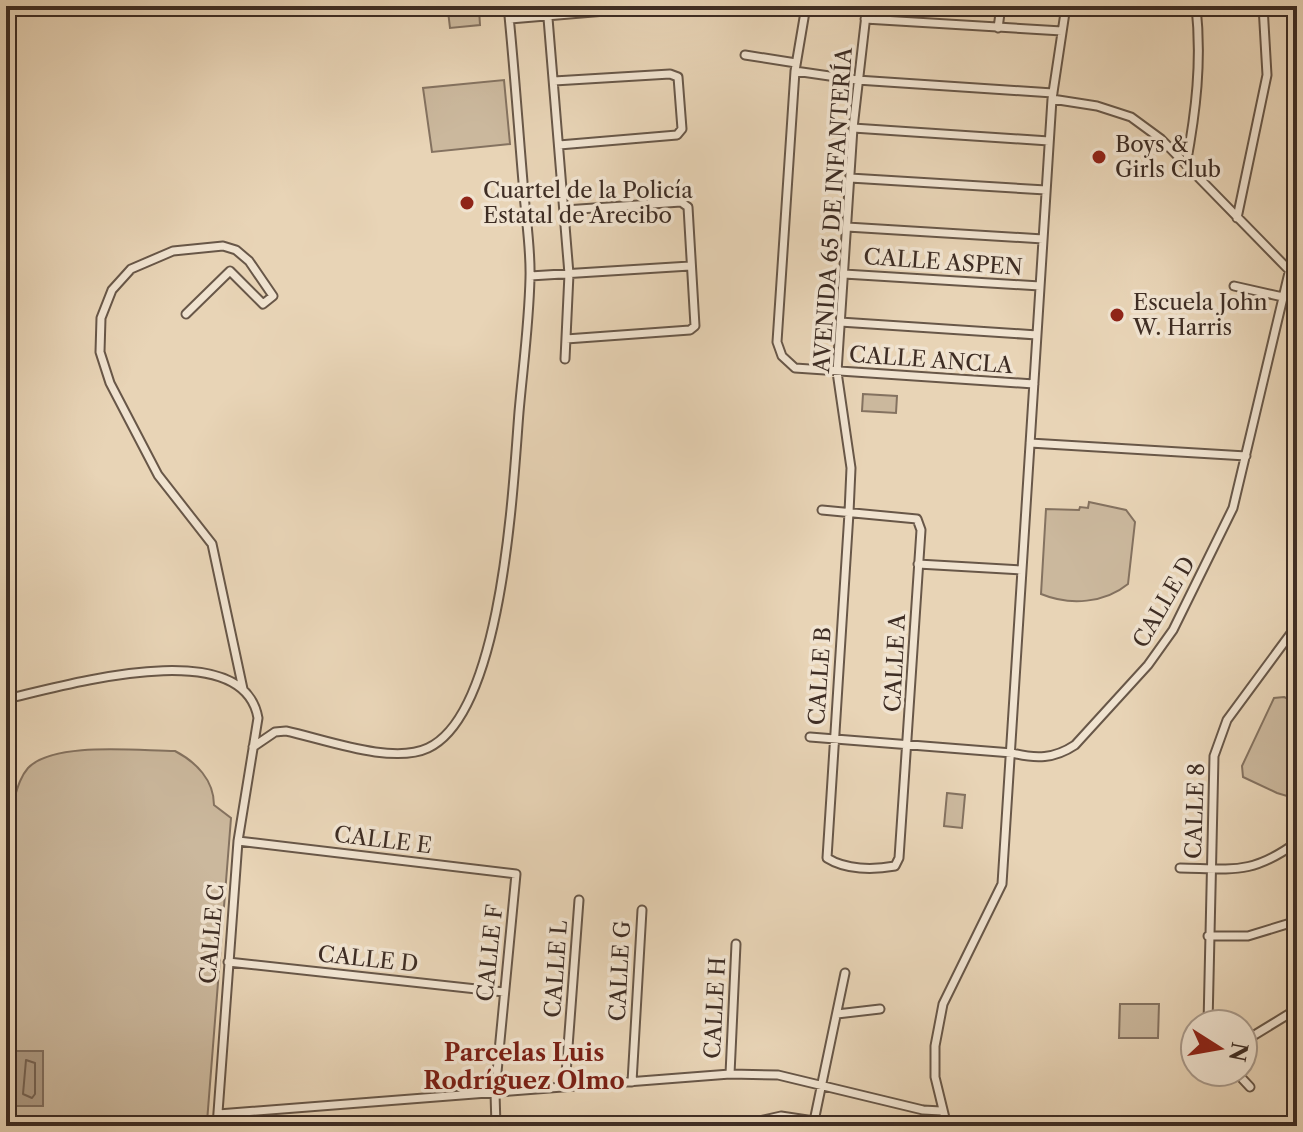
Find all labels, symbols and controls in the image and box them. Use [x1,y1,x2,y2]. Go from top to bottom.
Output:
street label: AVENIDA 65 DE INFANTERÍA [807,46,858,375]
place label: Boys & Girls Club [1115,131,1221,183]
marker: Boys & Girls Club [1090,148,1108,166]
place label: Cuartel de la Policía Estatal de Arecibo [483,177,693,229]
marker: Cuartel de la Policía Estatal de Arecibo [458,194,476,212]
street label: CALLE ASPEN [863,243,1023,281]
place label: Escuela John W. Harris [1132,289,1268,341]
marker: Escuela John W. Harris [1108,306,1126,324]
street label: CALLE ANCLA [848,341,1015,379]
street label: CALLE D [1127,552,1201,652]
street label: CALLE A [879,612,911,713]
street label: CALLE B [803,626,837,726]
street label: CALLE 8 [1180,762,1210,860]
street label: CALLE E [333,821,433,859]
street label: CALLE C [194,883,230,985]
street label: CALLE F [471,903,509,1003]
street label: CALLE L [539,919,573,1019]
street label: CALLE G [604,920,636,1022]
street label: CALLE D [316,940,420,978]
street label: CALLE H [699,956,731,1060]
north arrow [1179,1008,1259,1088]
district label: Parcelas Luis Rodríguez Olmo [423,1038,625,1095]
text: N [1223,1040,1253,1064]

